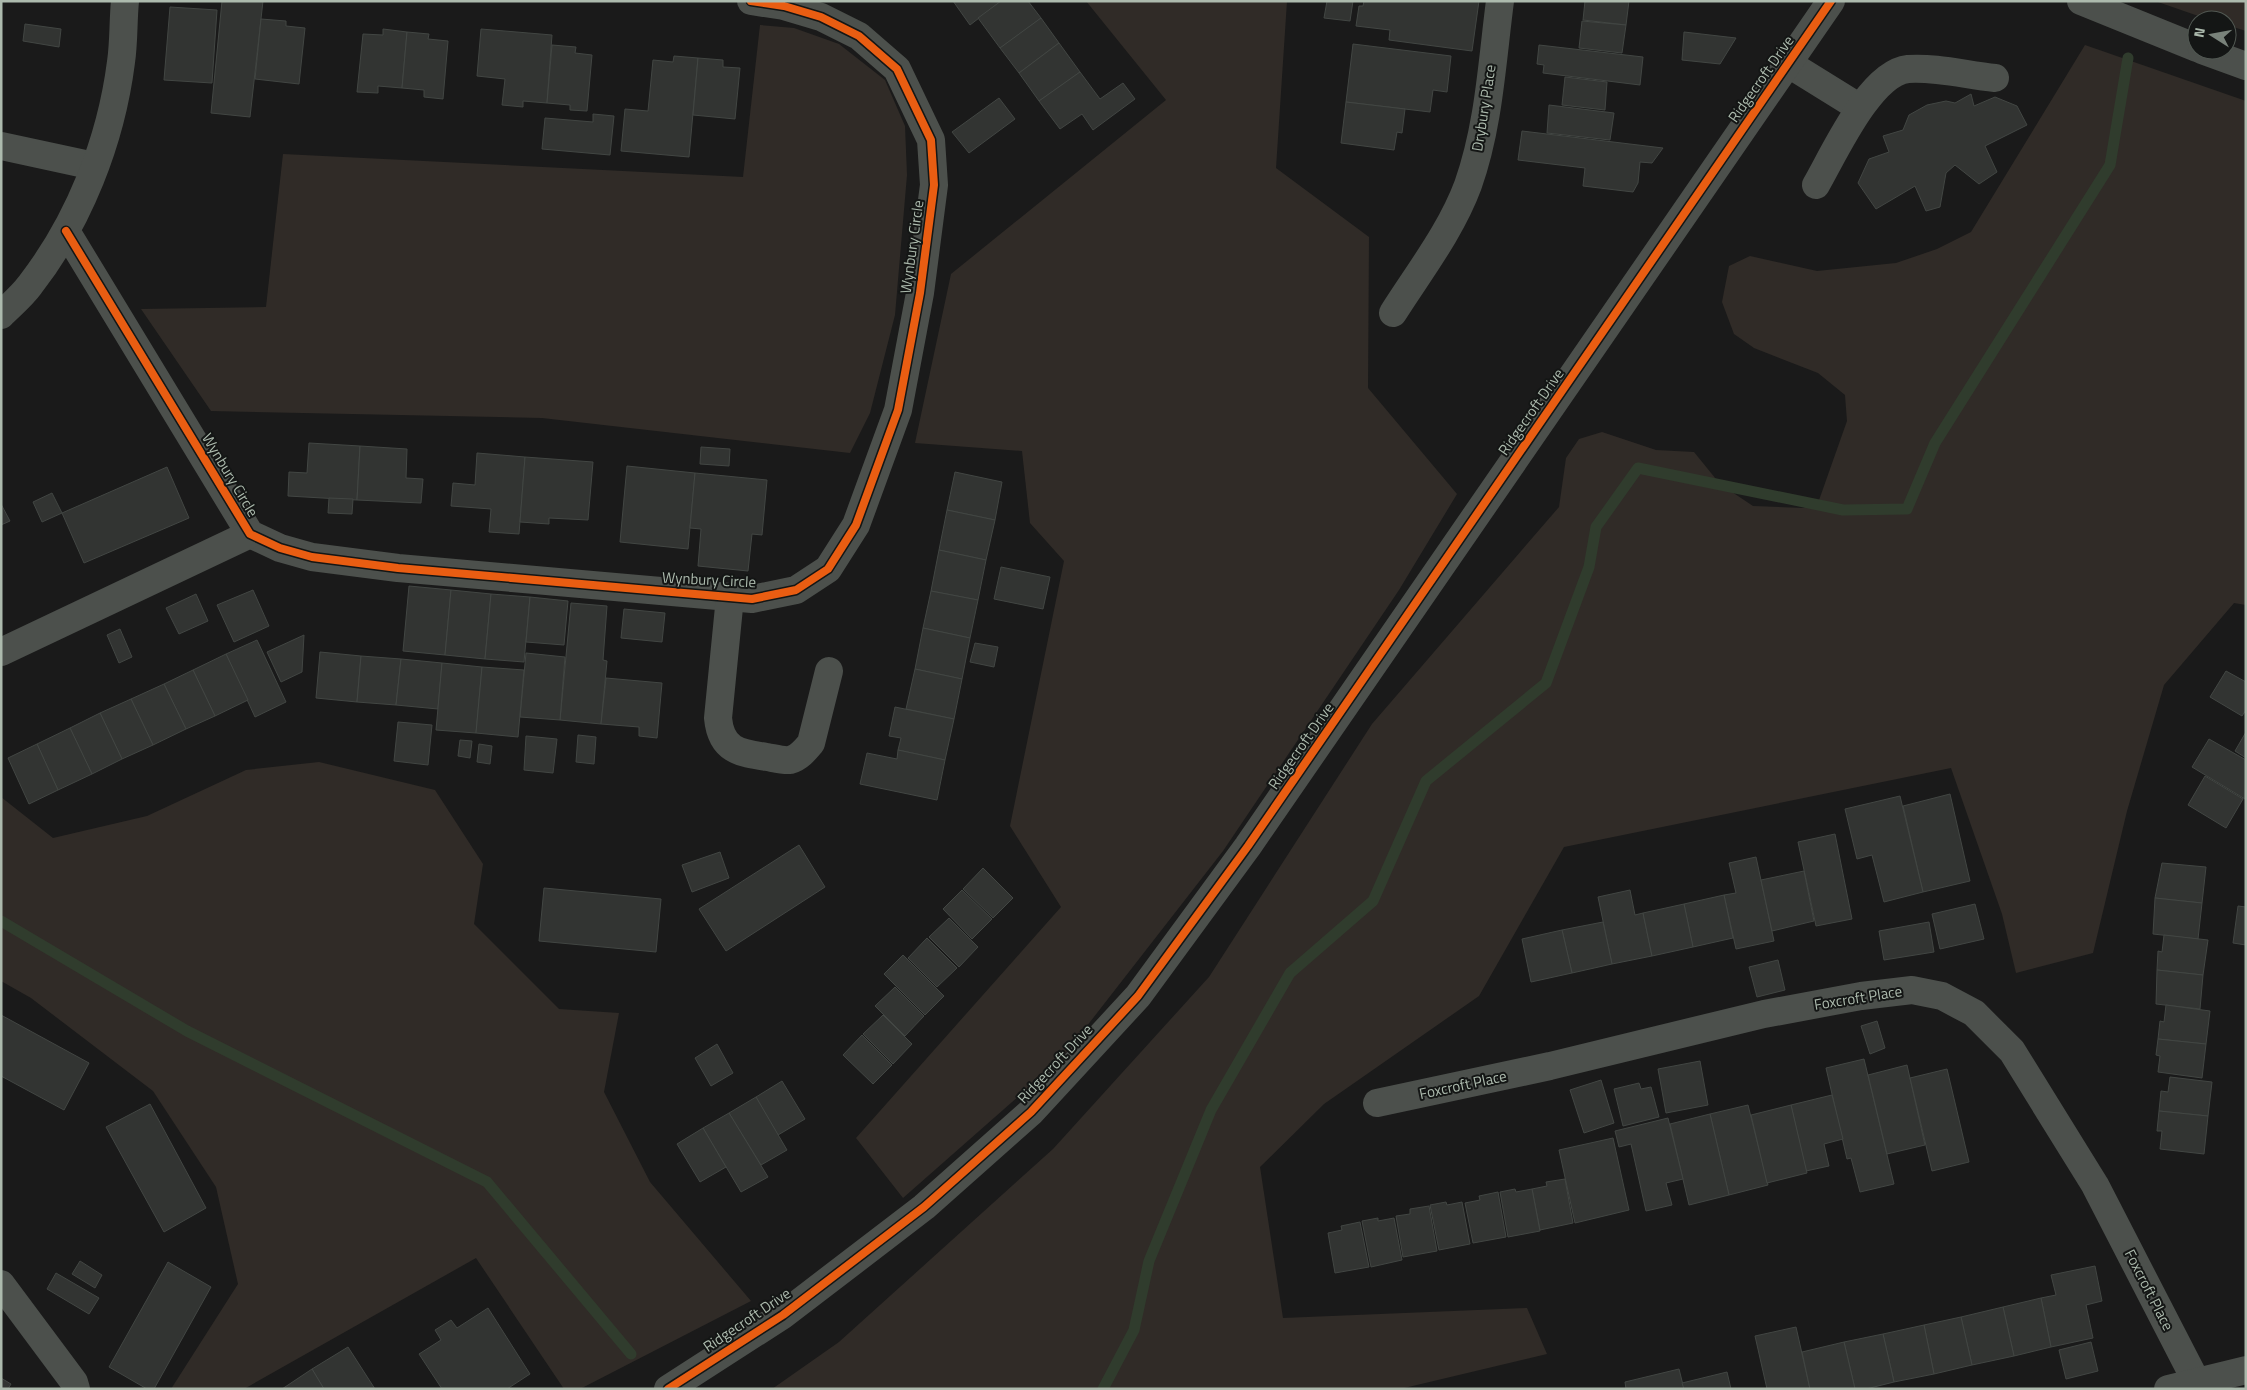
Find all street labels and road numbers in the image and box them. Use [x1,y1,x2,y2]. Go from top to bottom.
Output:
street label: Ridgecroft Drive [1722,31,1799,127]
street label: Drybury Place [1465,63,1502,153]
street label: Wynbury Circle [894,199,929,295]
street label: Ridgecroft Drive [1492,364,1569,460]
street label: Wynbury Circle [196,428,265,521]
street label: Wynbury Circle [661,566,757,593]
street label: Ridgecroft Drive [1262,698,1339,794]
street label: Foxcroft Place [1812,979,1904,1016]
street label: Ridgecroft Drive [1012,1019,1098,1109]
street label: Foxcroft Place [1417,1064,1509,1105]
street label: Foxcroft Place [2119,1245,2180,1335]
street label: Ridgecroft Drive [698,1282,795,1358]

